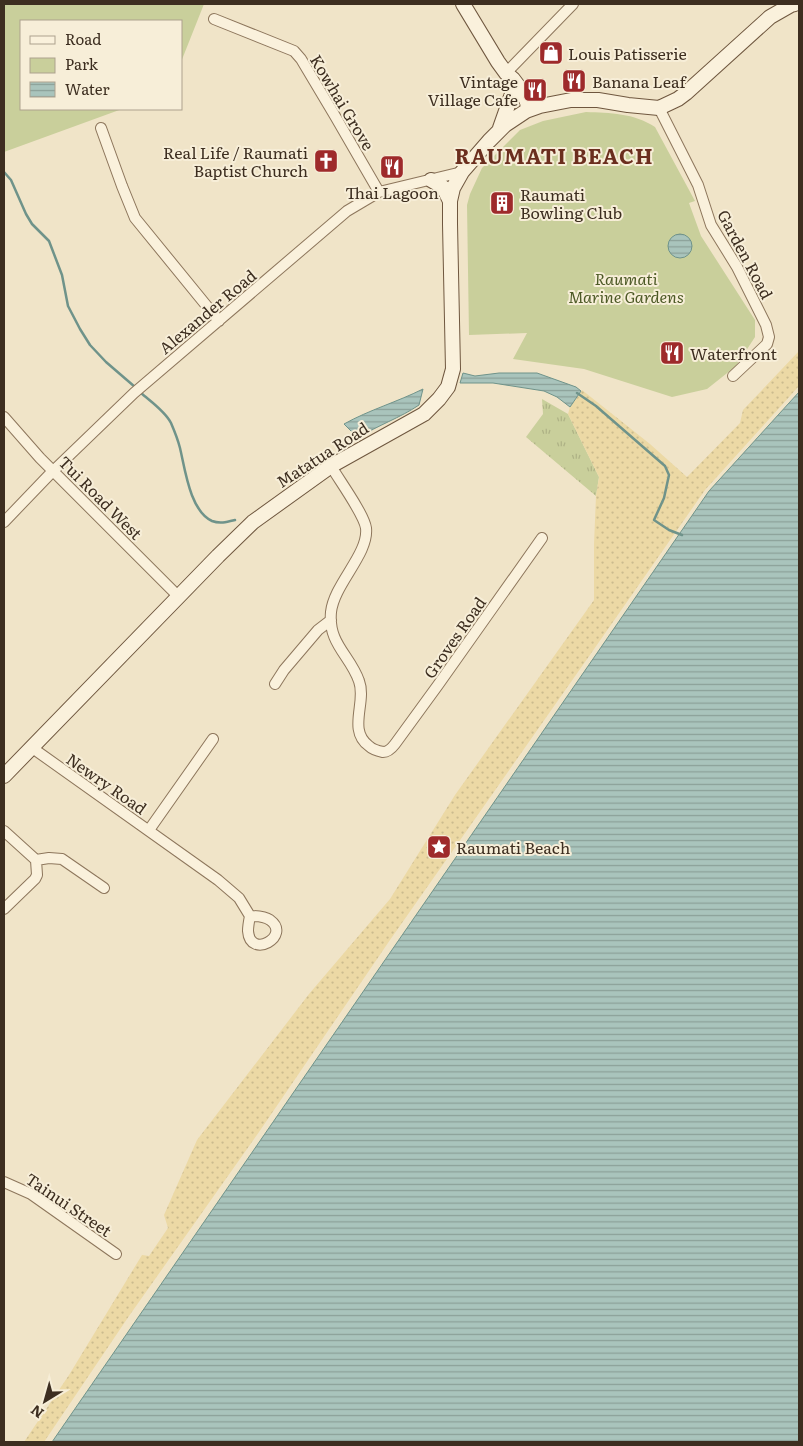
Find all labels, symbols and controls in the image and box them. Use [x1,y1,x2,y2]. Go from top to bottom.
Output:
legend [20,20,182,110]
text: Road [65,27,101,50]
shop icon: Louis Patisserie [538,40,564,66]
place label: Louis Patisserie [568,41,687,65]
street label: Kowhai Grove [305,49,381,155]
text: Park [65,52,99,75]
restaurant icon: Banana Leaf [561,68,587,94]
place label: Vintage Village Cafe [428,69,518,111]
place label: Banana Leaf [592,69,688,93]
text: Water [65,77,110,100]
restaurant icon: Vintage Village Cafe [522,77,548,103]
district label: RAUMATI BEACH [454,139,654,170]
place label: Real Life / Raumati Baptist Church [163,140,308,182]
church icon: Real Life / Raumati Baptist Church [313,148,339,174]
restaurant icon: Thai Lagoon [379,154,405,180]
place label: Thai Lagoon [345,180,439,204]
place label: Raumati Bowling Club [520,182,622,224]
building icon: Raumati Bowling Club [489,190,515,216]
street label: Garden Road [712,205,780,303]
street label: Alexander Road [153,263,261,359]
park label: Raumati Marine Gardens [568,266,684,308]
restaurant icon: Waterfront [659,340,685,366]
place label: Waterfront [690,341,777,365]
street label: Matatua Road [271,415,373,493]
street label: Tui Road West [54,450,149,545]
street label: Groves Road [417,591,491,683]
street label: Newry Road [62,746,152,820]
place icon: Raumati Beach [426,834,452,860]
place label: Raumati Beach [456,835,571,859]
street label: Tainui Street [21,1166,117,1242]
north arrow [20,1376,70,1426]
text: N [26,1401,47,1424]

